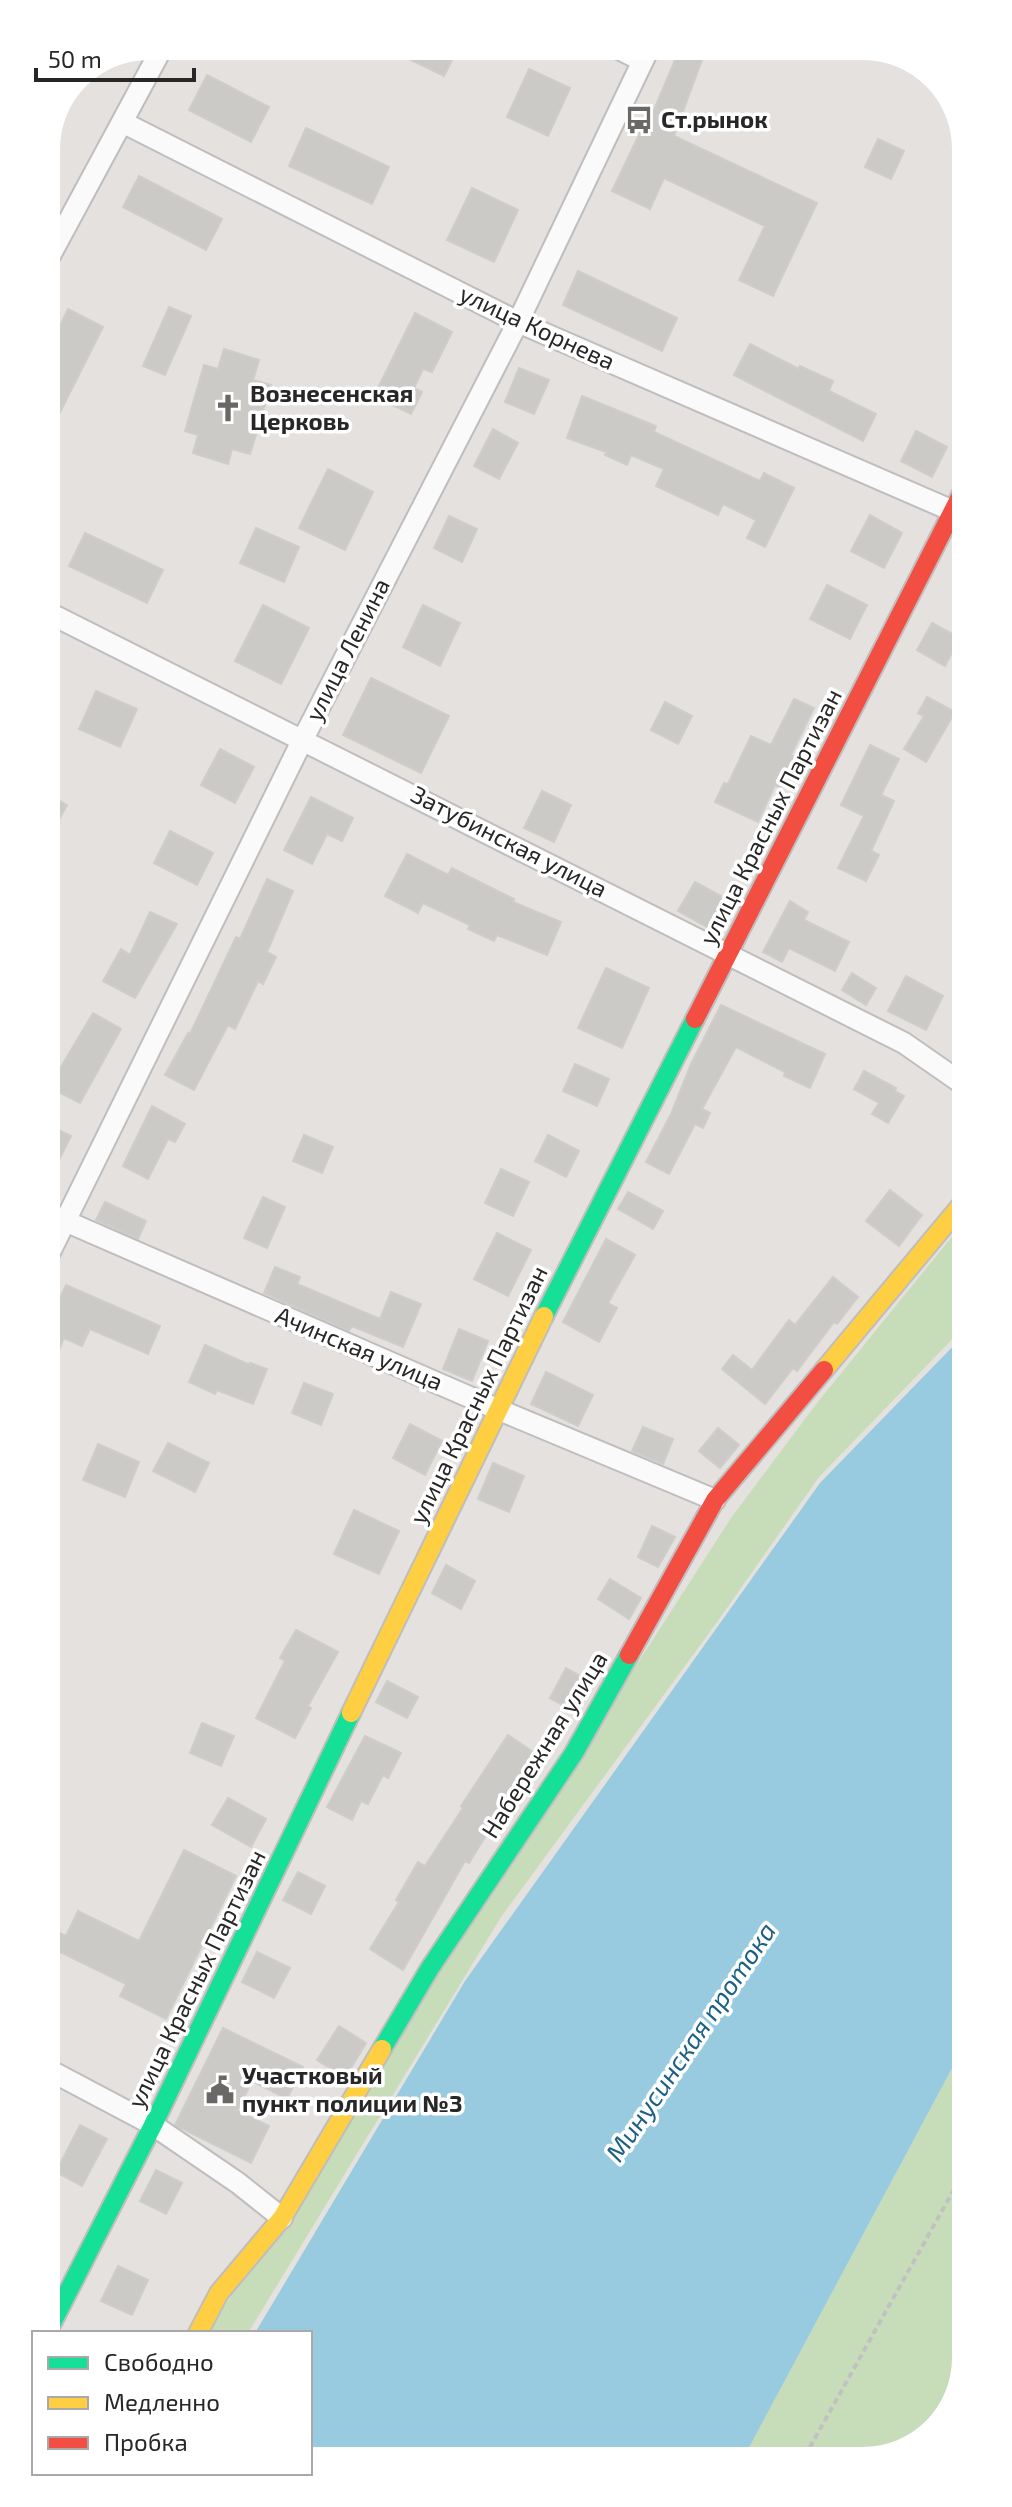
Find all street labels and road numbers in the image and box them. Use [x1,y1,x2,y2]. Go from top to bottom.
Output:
street label: улица Корнева [455,278,620,376]
street label: улица Ленина [298,573,396,726]
street label: улица Красных Партизан [692,683,848,950]
street label: Затубинская улица [406,779,613,904]
street label: улица Красных Партизан [402,1261,554,1529]
street label: Ачинская улица [271,1299,448,1397]
street label: Набережная улица [475,1646,614,1843]
street label: улица Красных Партизан [120,1845,272,2113]

